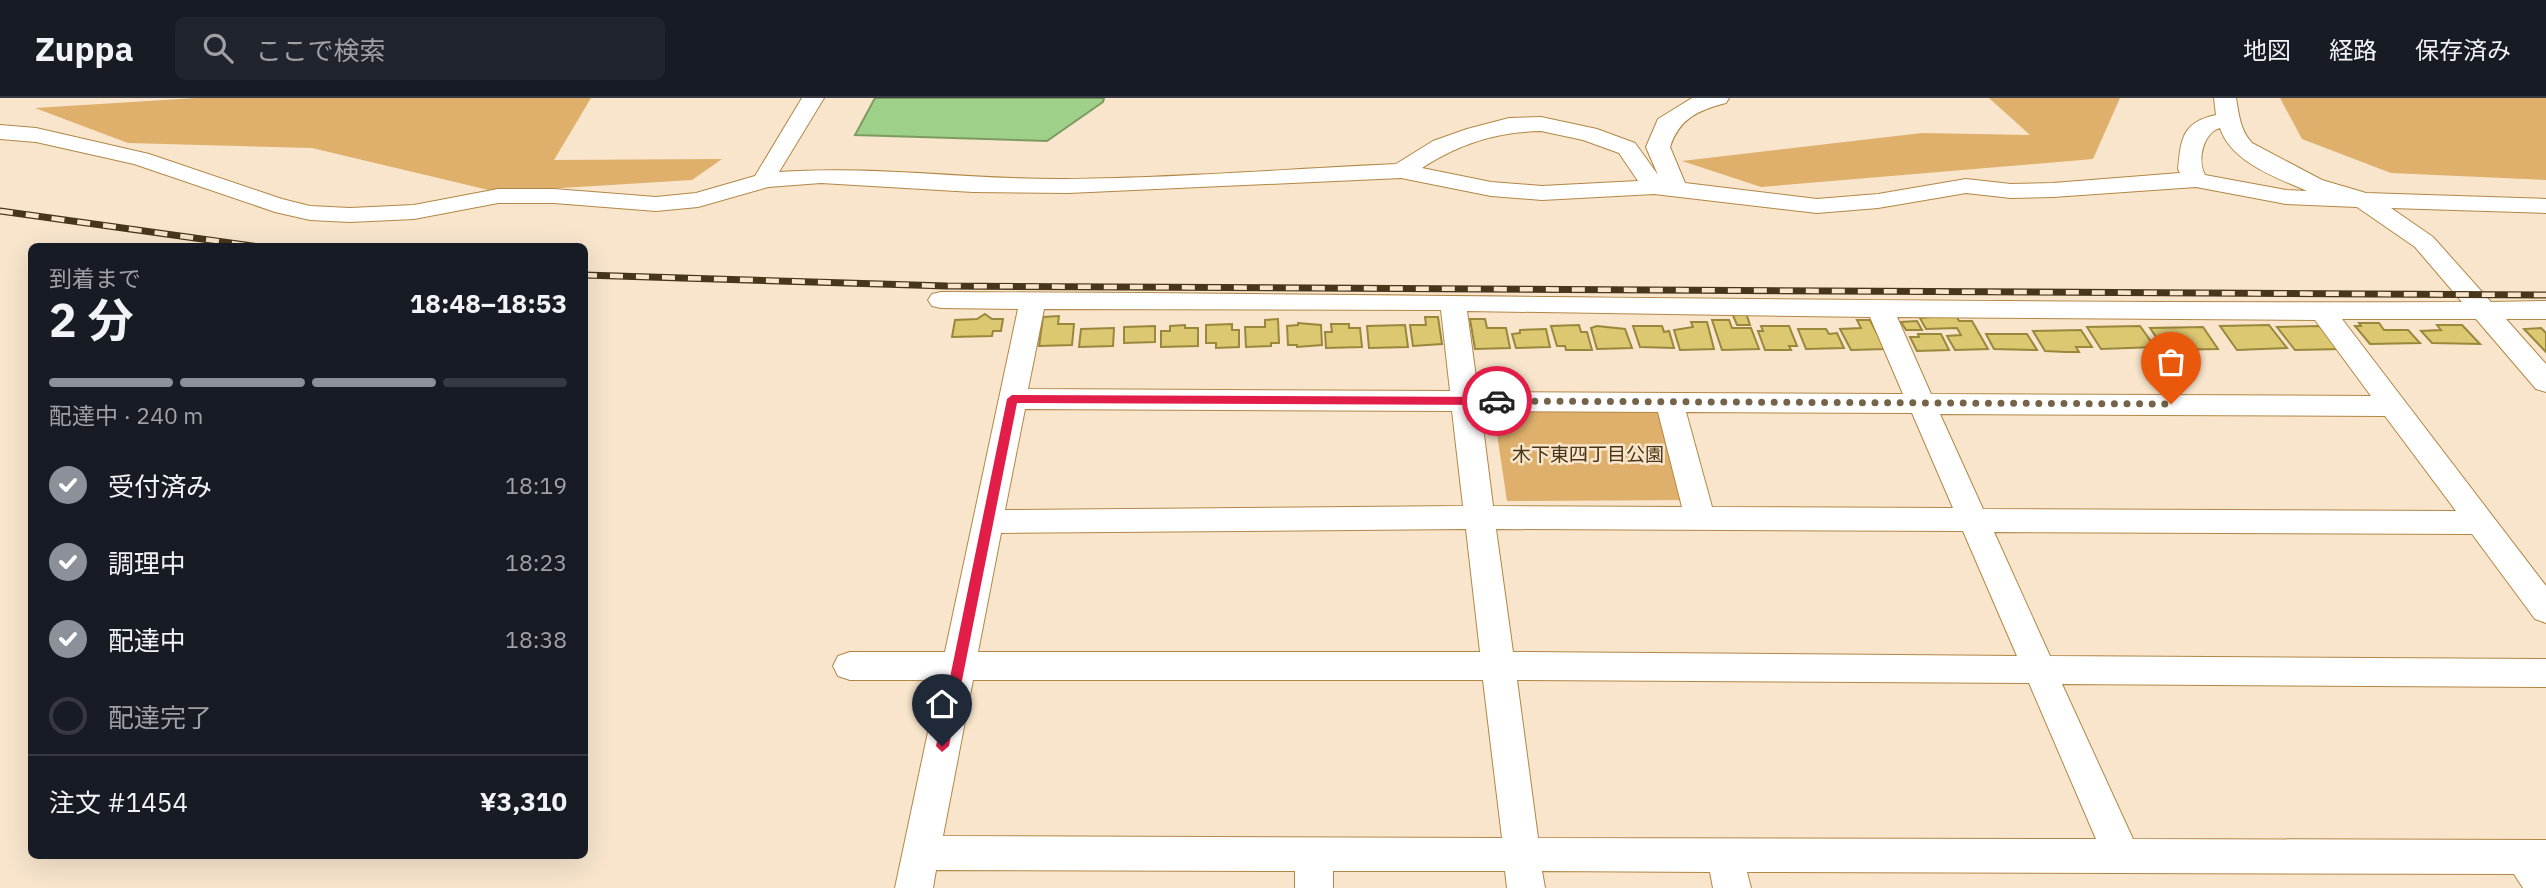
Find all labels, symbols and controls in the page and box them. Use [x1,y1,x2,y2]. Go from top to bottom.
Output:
search box [175,17,665,80]
text: Zuppa [35,27,133,70]
icon: search [199,29,237,67]
text: ここで検索 [255,33,385,67]
text: 地図 [2243,34,2291,66]
text: 経路 [2329,34,2377,66]
text: 保存済み [2415,34,2511,66]
text: 到着まで [49,263,141,293]
text: 18:48–18:53 [410,286,567,320]
text: 2 分 [49,290,133,350]
pin [2141,332,2201,404]
icon: bag [2152,343,2190,381]
courier [1462,366,1532,436]
icon: car [1478,382,1516,420]
text: 配達中 · 240 m [49,400,203,430]
park label: 木下東四丁目公園 [1512,442,1664,466]
icon: check [49,466,87,504]
text: 受付済み [108,469,212,503]
text: 18:19 [505,470,567,500]
icon: check [49,543,87,581]
text: 調理中 [108,546,186,580]
text: 18:23 [505,547,567,577]
icon: check [49,620,87,658]
text: 配達中 [108,623,186,657]
text: 18:38 [505,624,567,654]
pin [912,674,972,746]
icon: home [923,685,961,723]
text: 配達完了 [108,700,212,734]
text: ¥3,310 [480,784,567,818]
text: 注文 #1454 [49,785,188,819]

